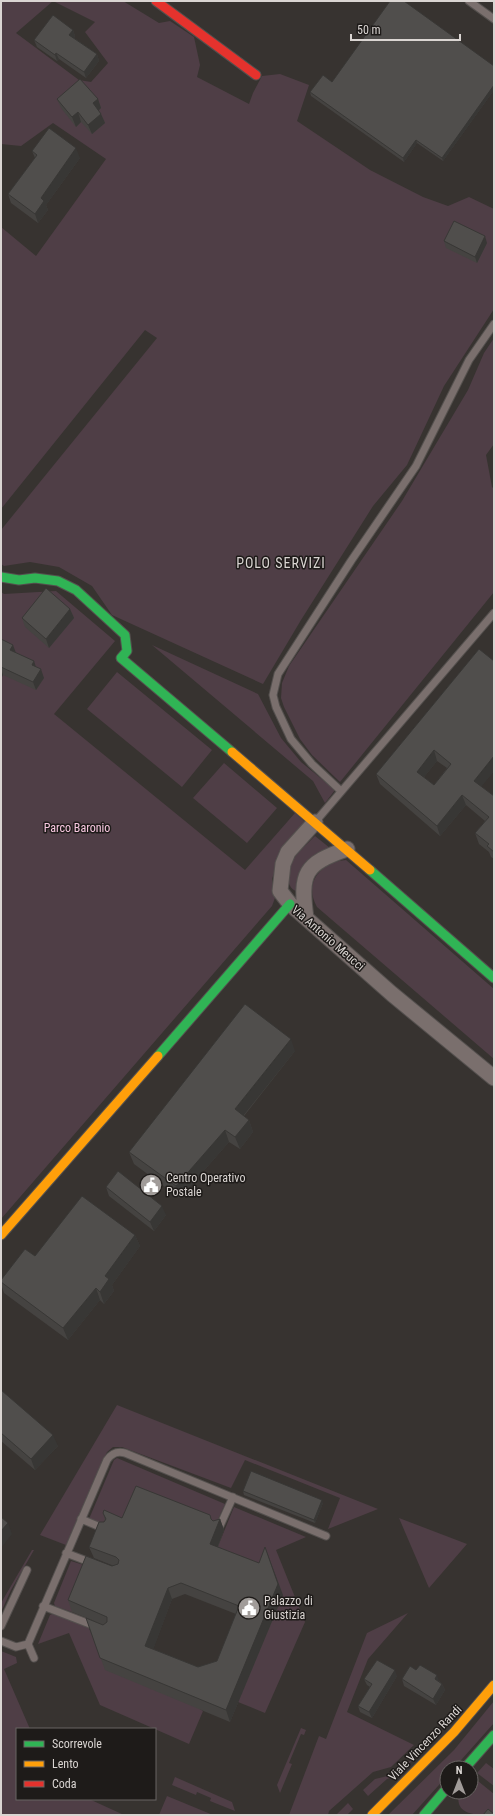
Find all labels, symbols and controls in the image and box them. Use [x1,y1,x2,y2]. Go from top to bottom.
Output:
scale bar [351,16,460,42]
text: 50 m [357,23,381,37]
district label: POLO SERVIZI [236,555,326,571]
park label: Parco Baronio [44,821,110,835]
street label: Via Antonio Meucci [289,903,367,973]
place label: Centro Operativo Postale [166,1171,245,1199]
public building icon: Centro Operativo Postale [138,1172,164,1198]
place label: Palazzo di Giustizia [264,1594,313,1622]
public building icon: Palazzo di Giustizia [236,1595,262,1621]
street label: Viale Vincenzo Randi [385,1702,465,1784]
legend [16,1728,156,1800]
text: Scorrevole [52,1737,102,1751]
text: Lento [52,1757,79,1771]
north arrow [439,1760,479,1800]
text: N [456,1764,463,1777]
text: Coda [52,1777,77,1791]

